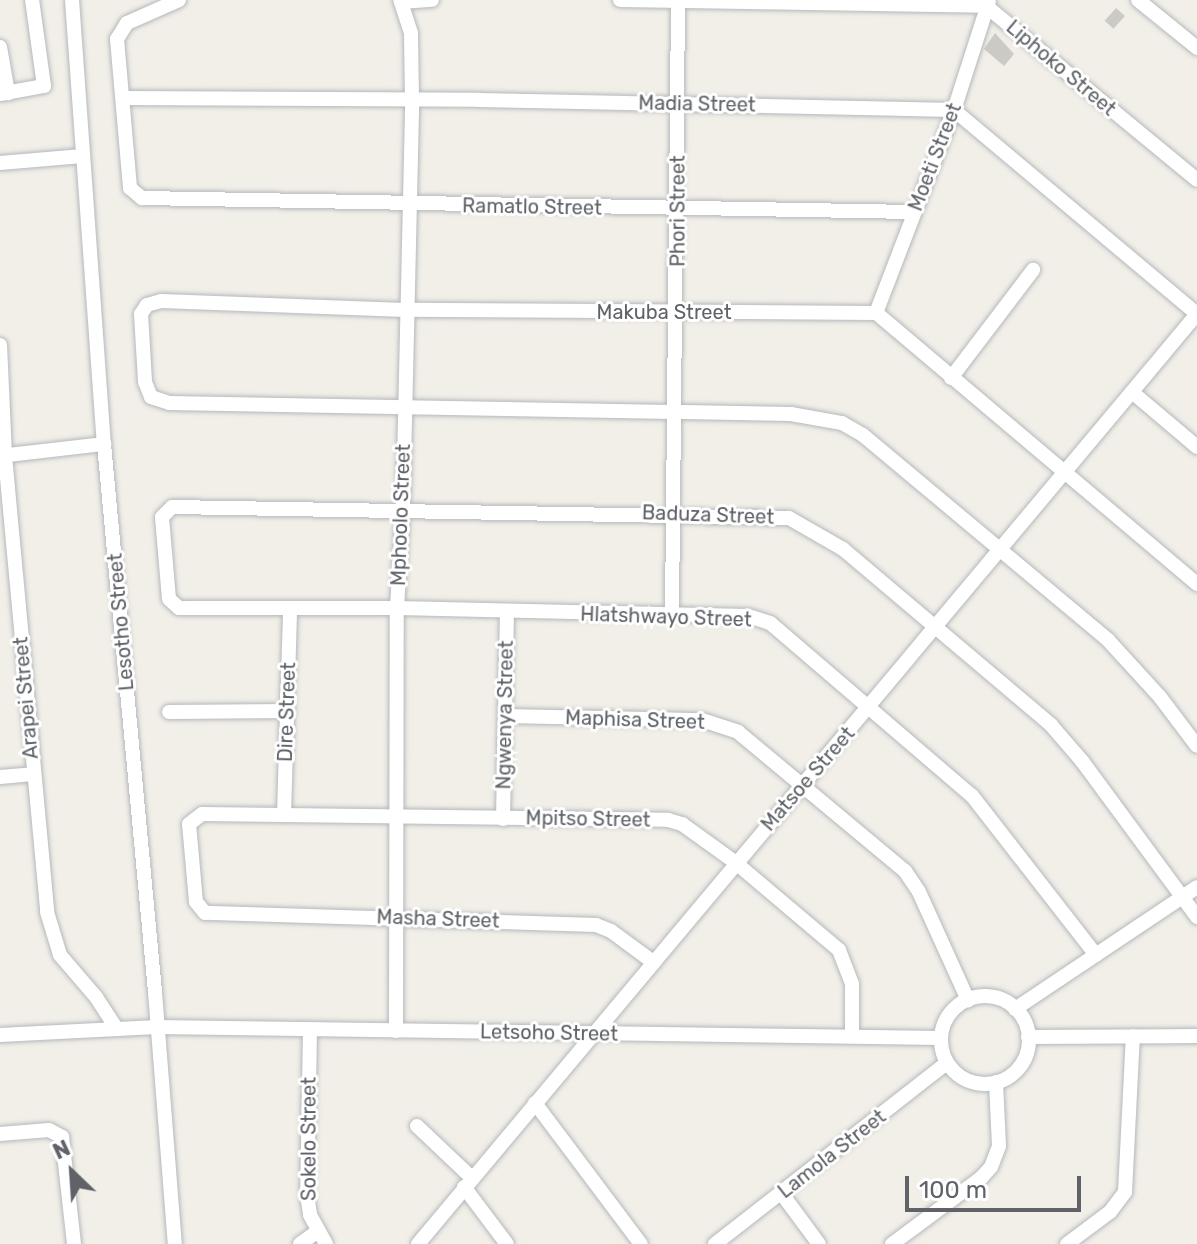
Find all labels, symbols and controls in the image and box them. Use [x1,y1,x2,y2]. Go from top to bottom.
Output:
street label: Liphoko Street [1001,15,1121,121]
street label: Madia Street [638,91,756,117]
street label: Moeti Street [903,100,967,214]
street label: Phori Street [666,155,690,267]
street label: Ramatlo Street [462,194,602,220]
street label: Makuba Street [597,300,731,324]
street label: Mphoolo Street [387,444,415,586]
street label: Baduza Street [641,501,775,529]
street label: Lesotho Street [103,552,139,692]
street label: Hlatshwayo Street [580,602,752,632]
street label: Arapei Street [9,636,43,760]
street label: Ngwenya Street [492,640,518,790]
street label: Dire Street [273,662,301,762]
street label: Maphisa Street [565,706,705,734]
street label: Matsoe Street [756,722,860,836]
street label: Mpitso Street [525,806,651,832]
street label: Masha Street [376,905,500,933]
street label: Letsoho Street [480,1020,618,1046]
street label: Sokelo Street [297,1077,321,1201]
street label: Lamola Street [773,1104,891,1204]
north arrow [32,1132,112,1212]
text: N [49,1134,75,1165]
scale bar [909,1160,1085,1210]
text: 100 m [919,1176,987,1204]

